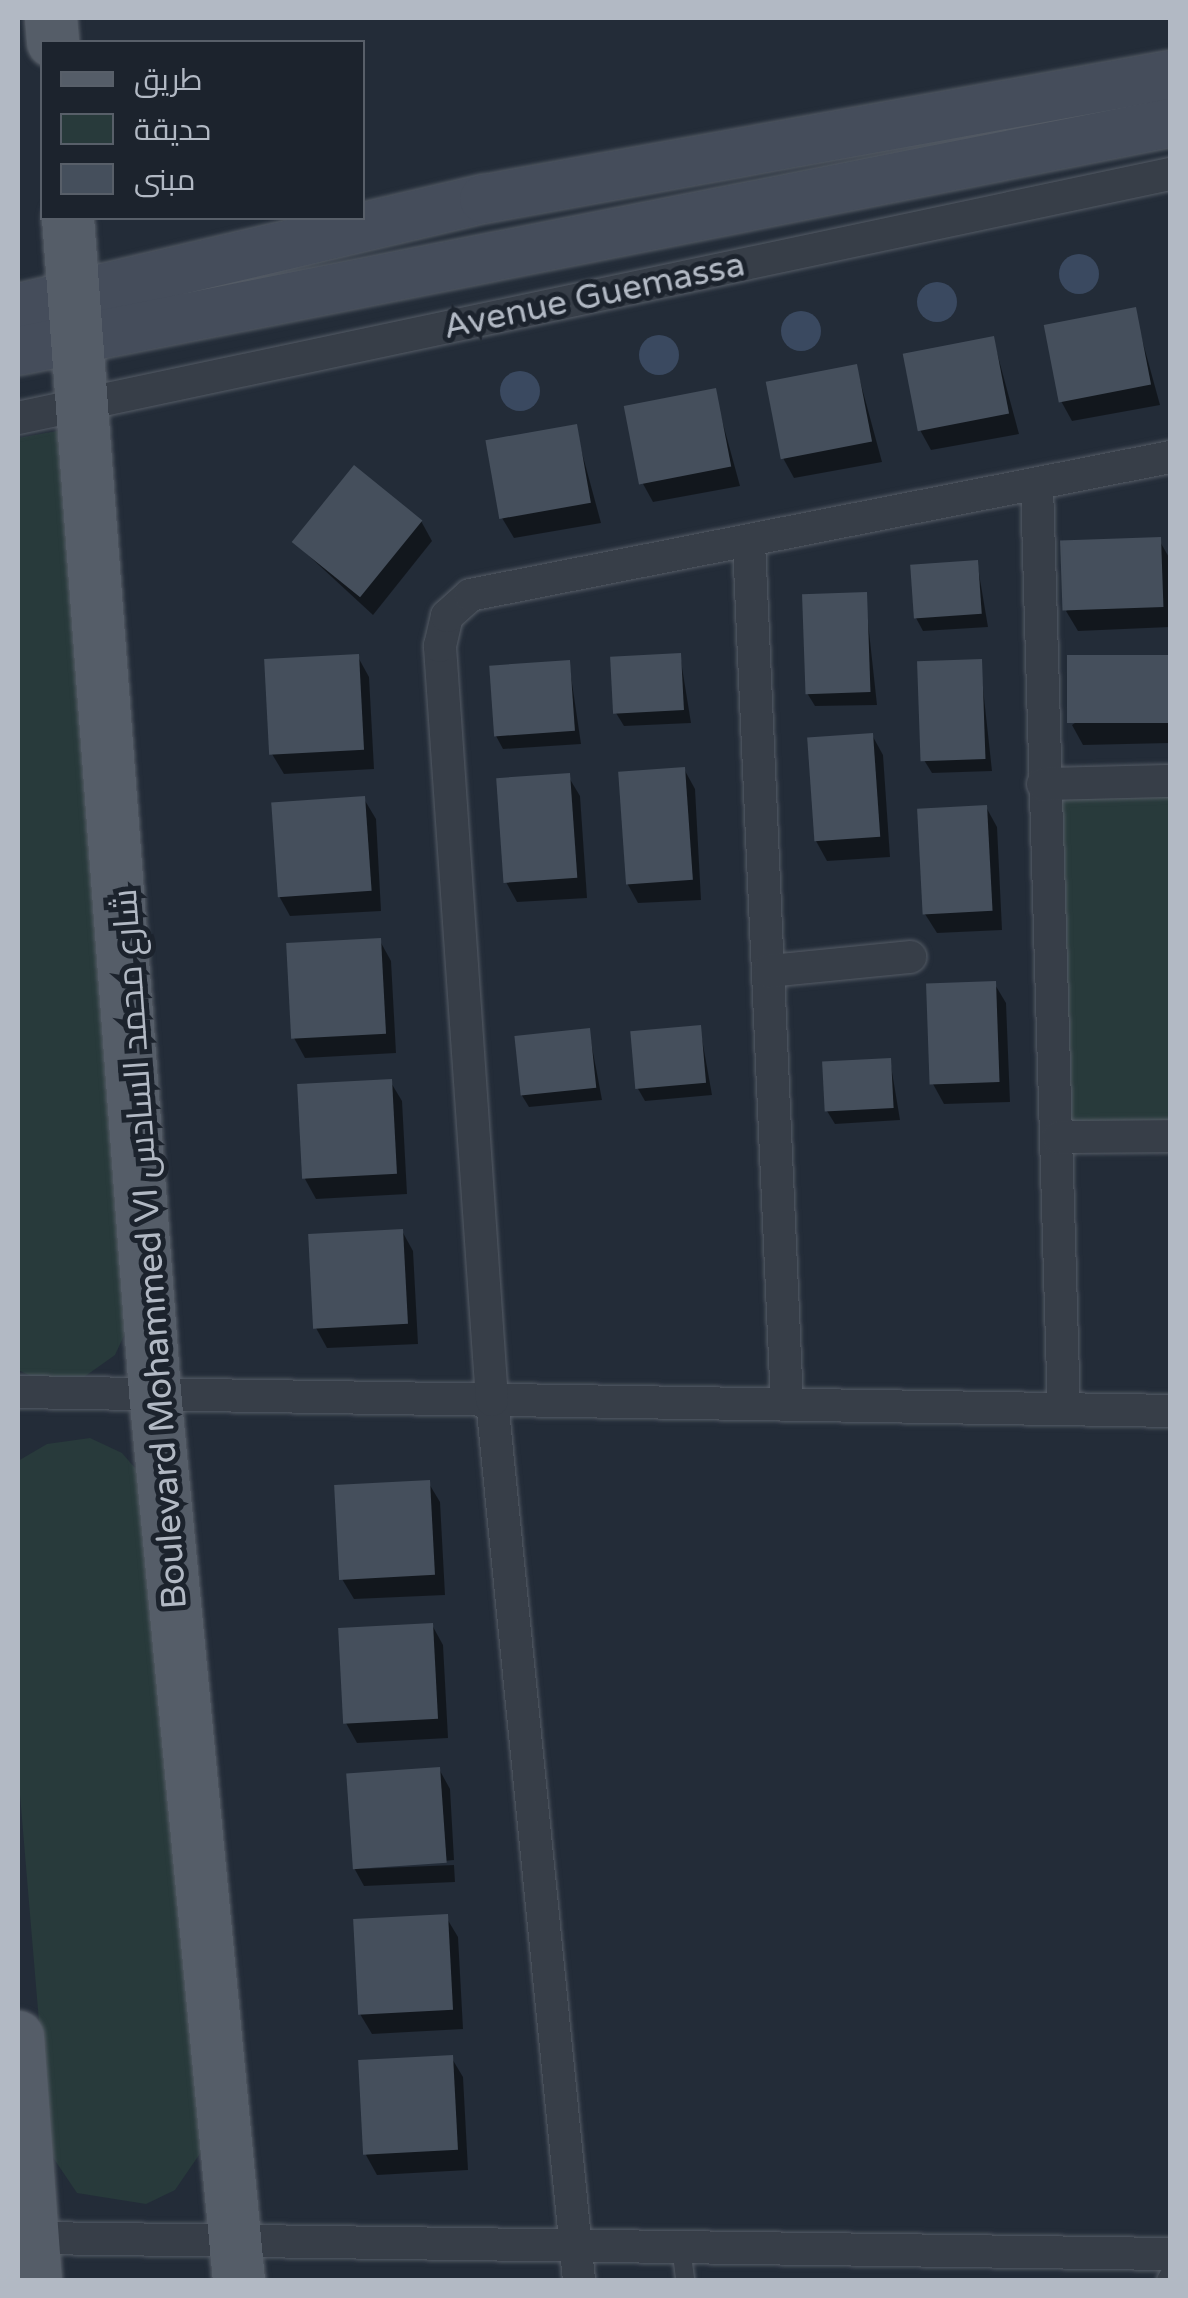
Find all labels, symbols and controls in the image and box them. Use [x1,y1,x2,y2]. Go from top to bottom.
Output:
legend [40,40,365,220]
text: طريق [134,62,203,99]
text: حديقة [134,112,211,149]
text: مبنى [134,162,195,199]
street label: Avenue Guemassa [439,244,749,348]
street label: Boulevard Mohammed VI شارع محمد السادس [104,887,196,1611]

